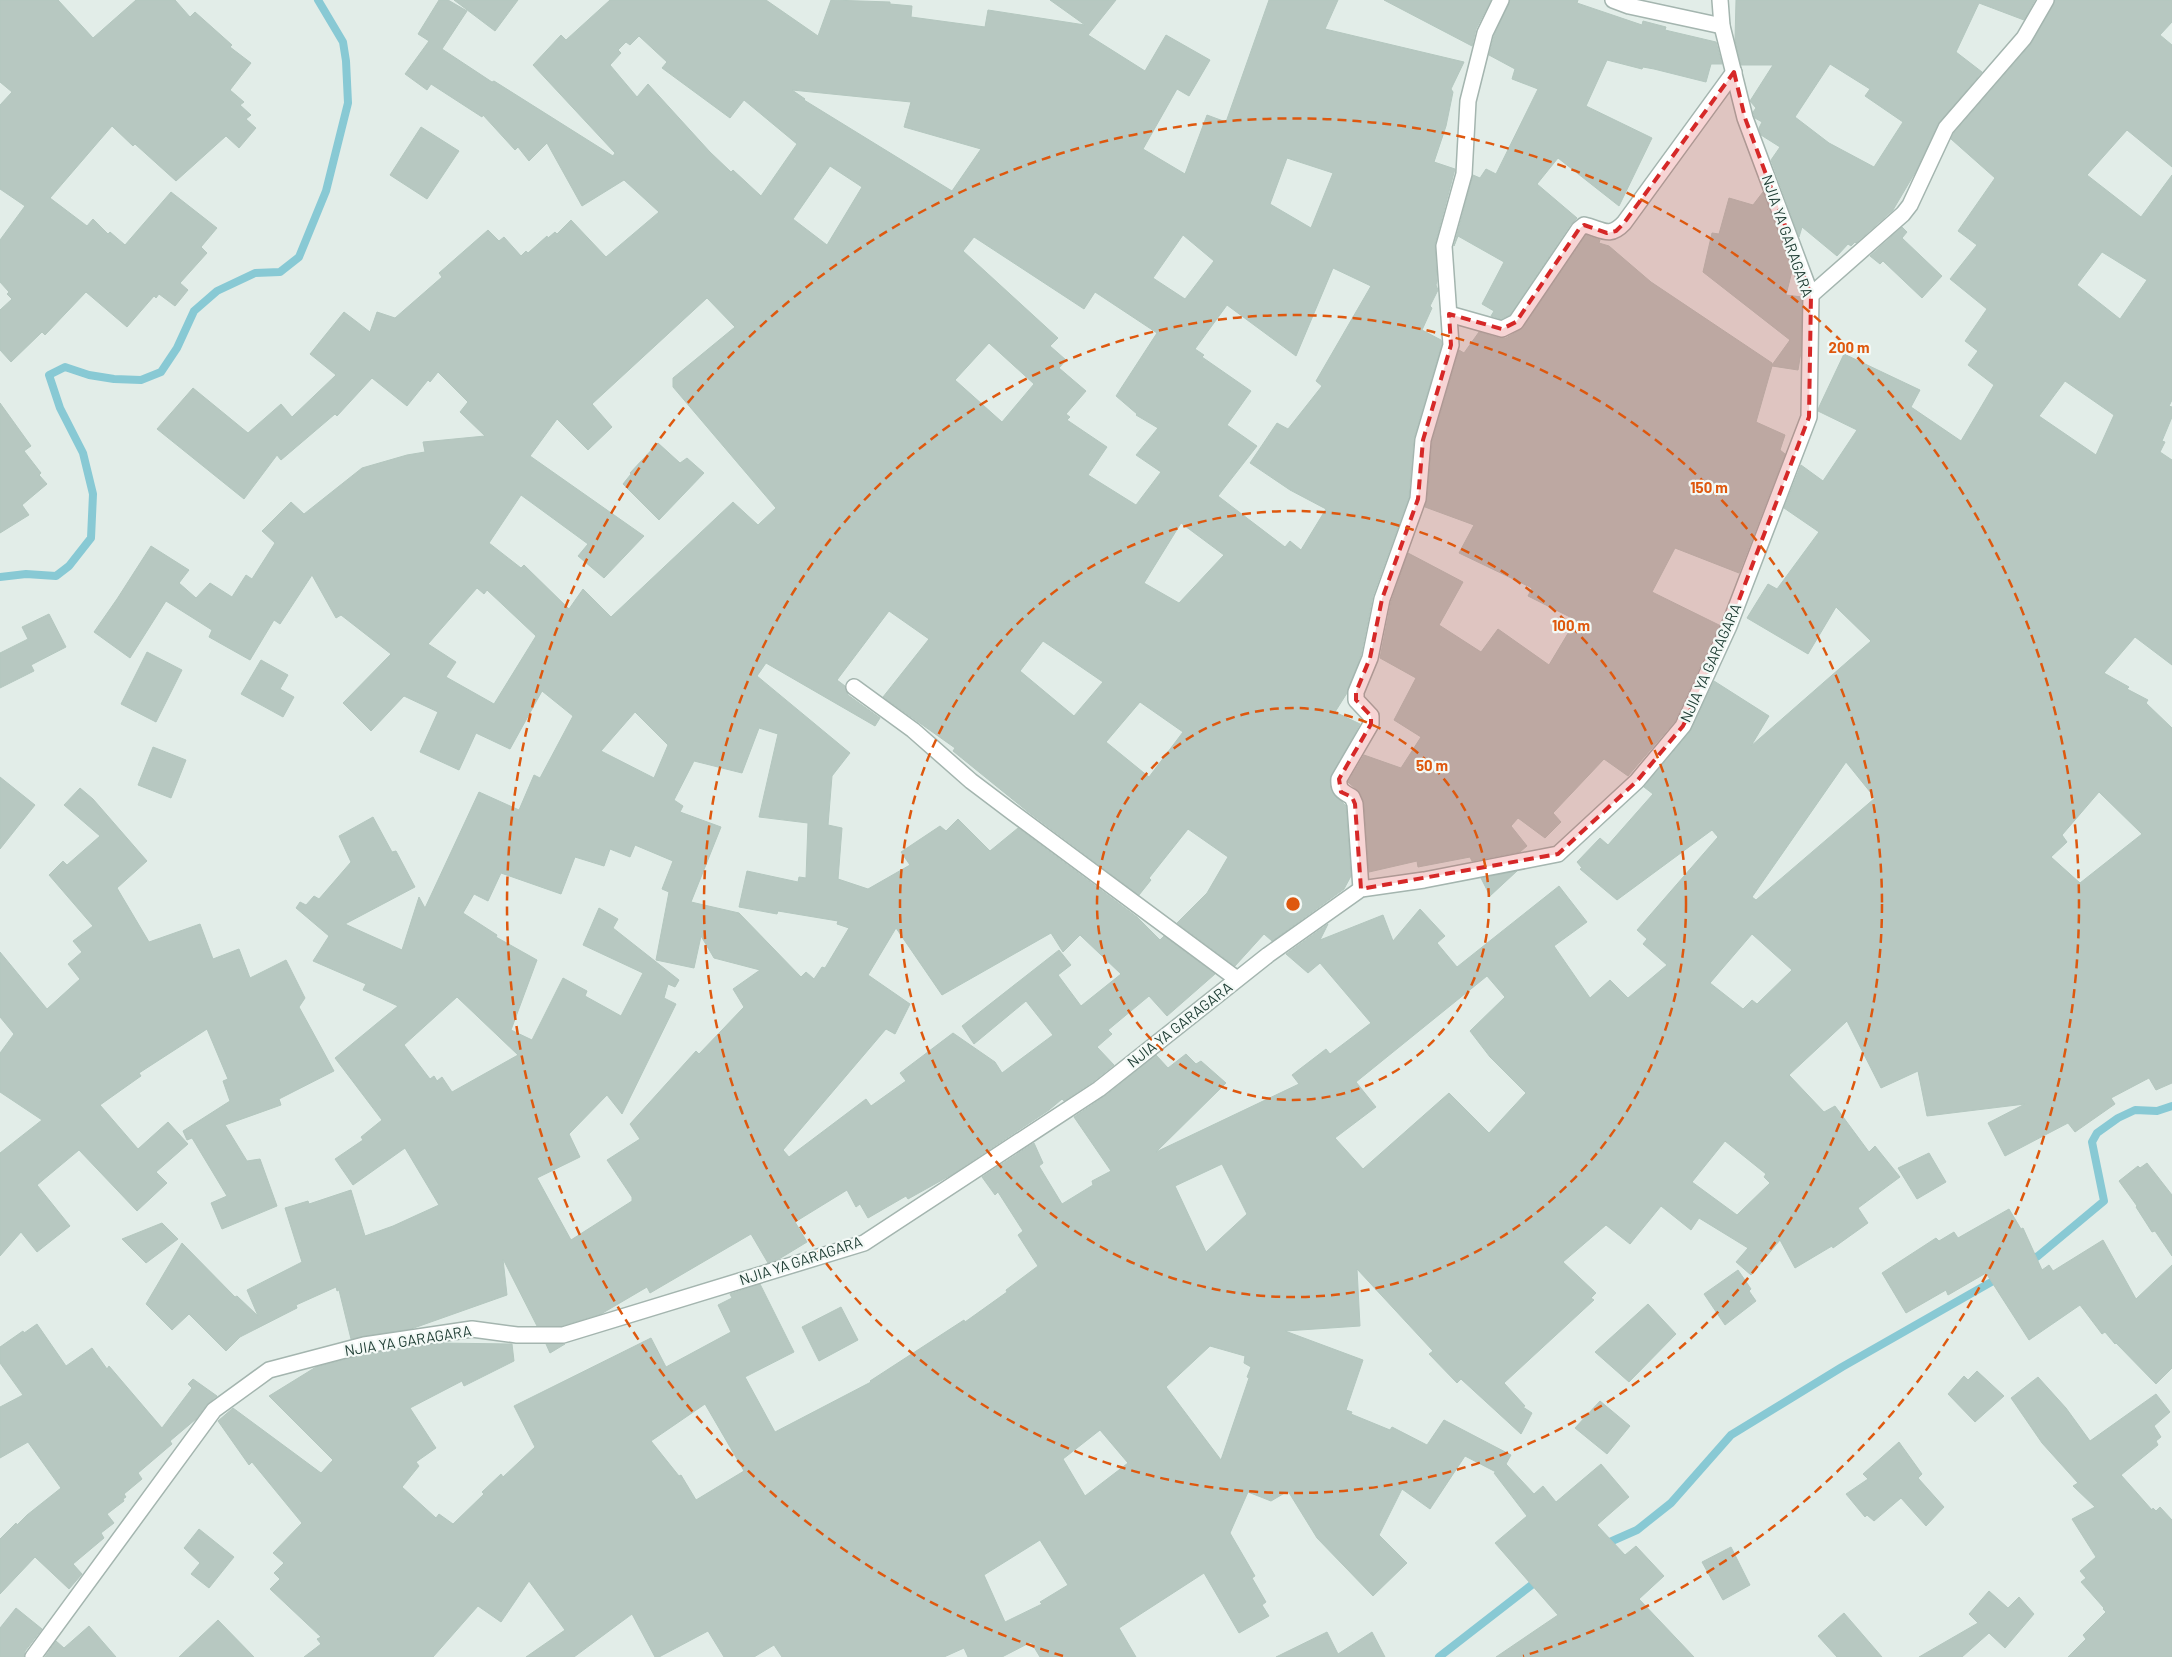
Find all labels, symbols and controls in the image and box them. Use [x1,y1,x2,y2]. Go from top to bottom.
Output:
street label: NJIA YA GARAGARA [1759,172,1817,299]
text: 200 m [1828,338,1870,356]
text: 150 m [1690,478,1728,496]
street label: NJIA YA GARAGARA [1676,600,1744,725]
text: 100 m [1552,616,1590,634]
text: 50 m [1416,756,1448,774]
centre of rings [1284,895,1302,913]
street label: NJIA YA GARAGARA [1123,978,1235,1071]
street label: NJIA YA GARAGARA [737,1232,864,1288]
street label: NJIA YA GARAGARA [343,1321,473,1359]

